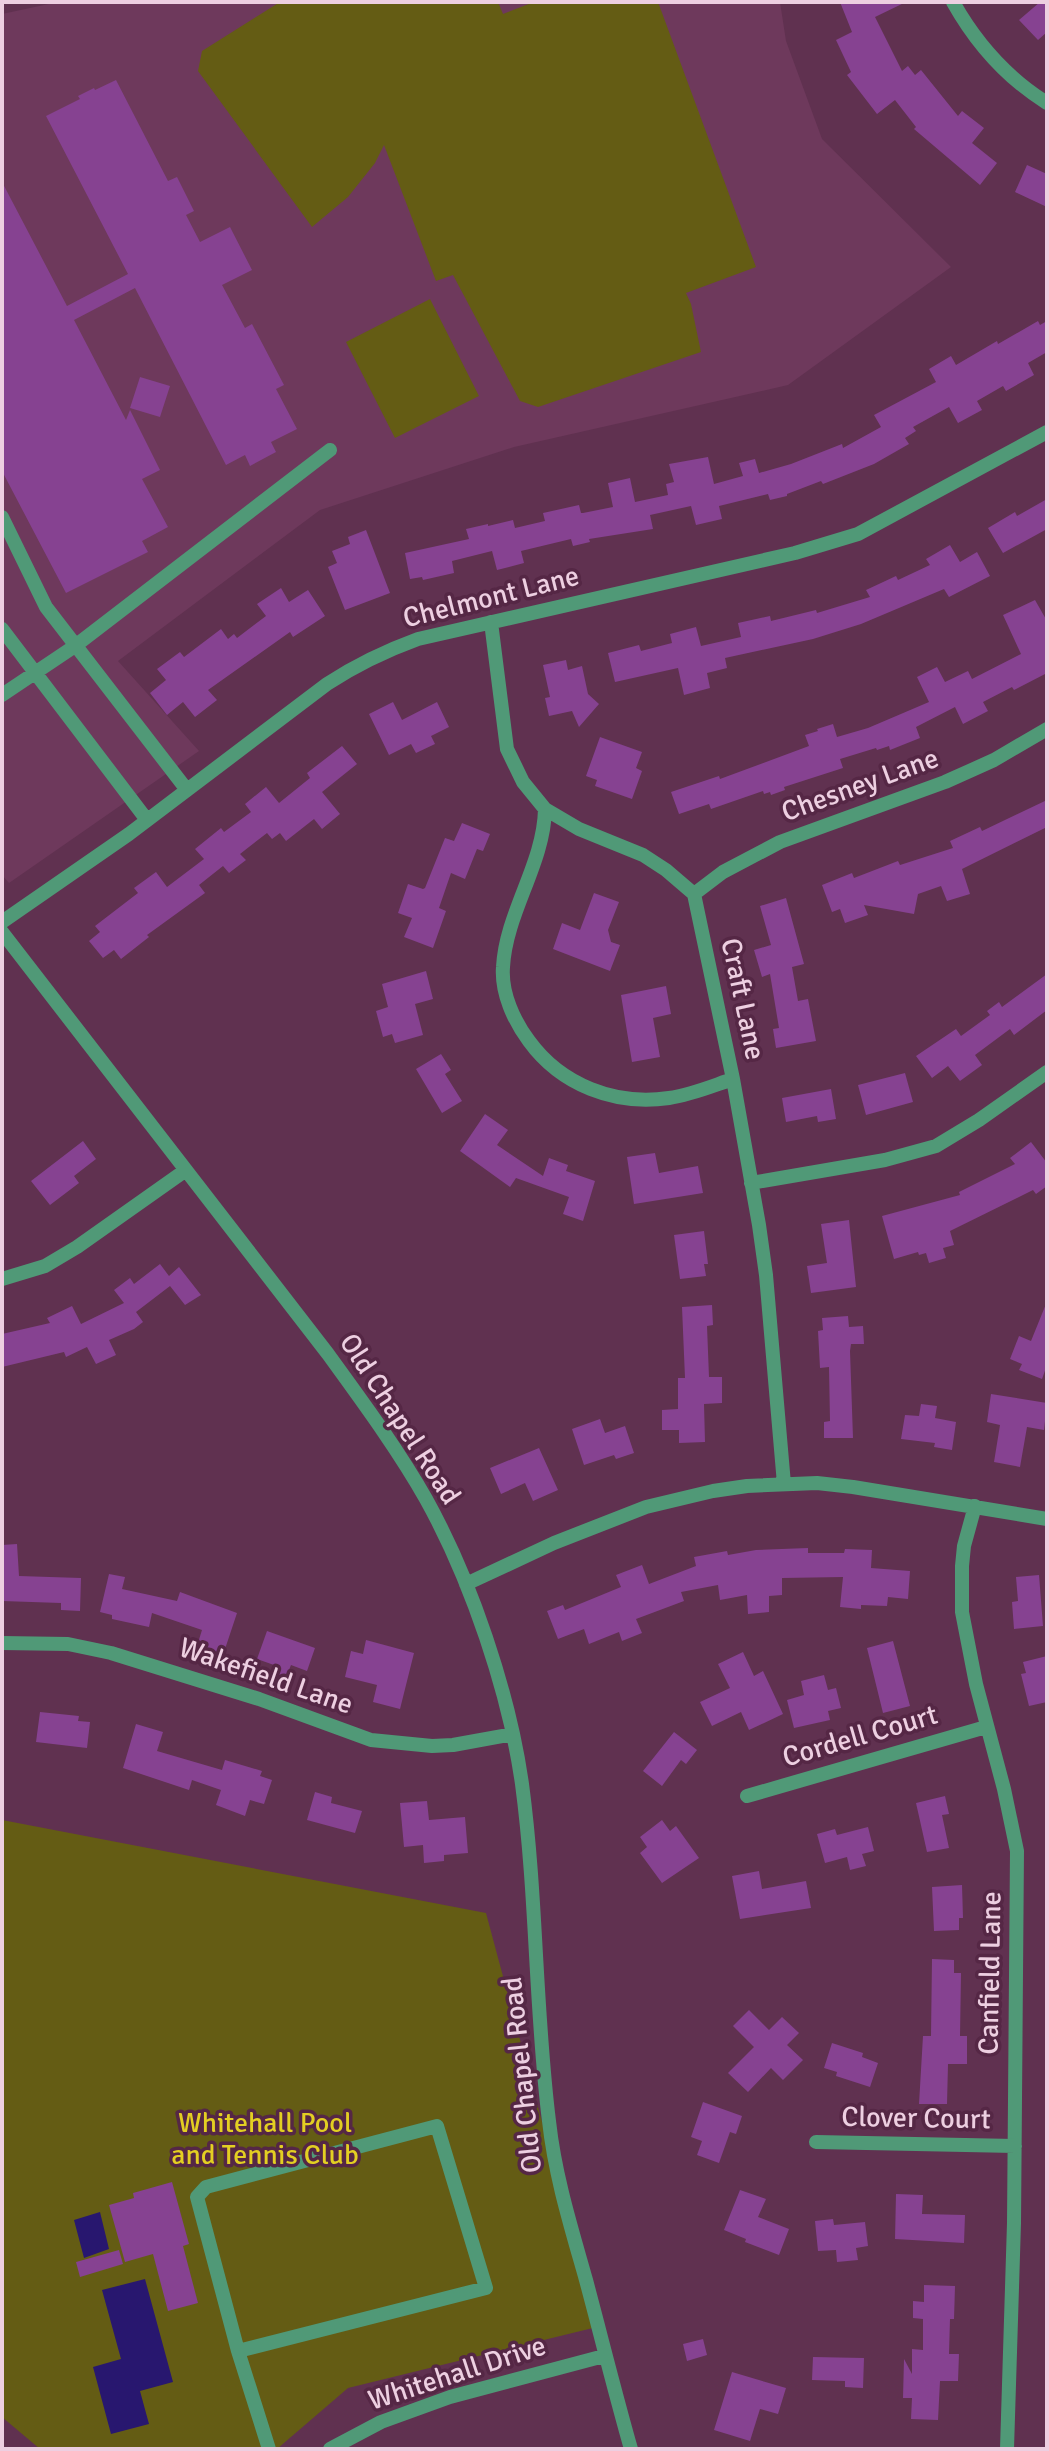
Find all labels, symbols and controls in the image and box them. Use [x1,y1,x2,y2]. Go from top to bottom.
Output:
street label: Chelmont Lane [399,559,583,635]
street label: Chesney Lane [777,741,943,829]
street label: Craft Lane [714,935,772,1063]
street label: Old Chapel Road [332,1327,468,1511]
street label: Wakefield Lane [175,1630,357,1722]
street label: Cordell Court [779,1698,942,1774]
street label: Canfield Lane [972,1891,1008,2055]
street label: Old Chapel Road [495,1975,549,2175]
street label: Clover Court [841,2100,991,2136]
park label: Whitehall Pool and Tennis Club [171,2106,359,2172]
street label: Whitehall Drive [364,2328,550,2418]

